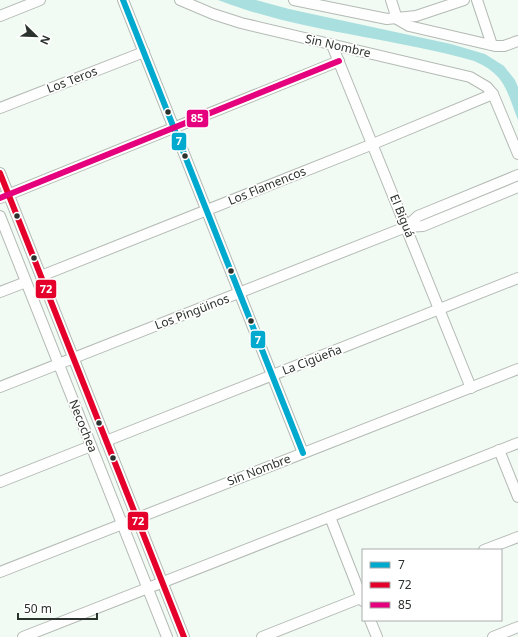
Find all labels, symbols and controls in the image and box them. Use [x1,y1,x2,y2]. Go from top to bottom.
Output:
north arrow [16,16,56,56]
street label: Sin Nombre [304,30,373,61]
text: N [37,33,54,47]
street label: Los Teros [44,62,100,97]
unlabelled marker [163,107,173,117]
line badge: 85 [186,109,209,128]
text: 85 [191,110,203,125]
line badge: 7 [171,132,187,151]
text: 7 [176,133,182,148]
unlabelled marker [180,151,190,161]
street label: Los Flamencos [225,162,309,209]
street label: El Biguá [386,192,419,240]
unlabelled marker [12,211,22,221]
unlabelled marker [29,253,39,263]
unlabelled marker [226,266,236,276]
line badge: 72 [35,279,57,299]
text: 72 [40,281,52,296]
street label: Los Pingüinos [152,289,232,334]
unlabelled marker [246,316,256,326]
line badge: 7 [250,330,266,349]
text: 7 [255,332,261,347]
street label: La Cigüeña [280,340,344,379]
street label: Necochea [65,397,102,455]
unlabelled marker [94,418,104,428]
street label: Sin Nombre [225,450,293,489]
unlabelled marker [108,453,118,463]
line badge: 72 [127,511,149,531]
text: 72 [132,513,144,528]
legend [362,549,502,621]
text: 7 [398,556,405,573]
text: 72 [398,576,412,593]
scale bar [18,595,97,621]
text: 85 [398,596,412,613]
text: 50 m [24,600,52,617]

